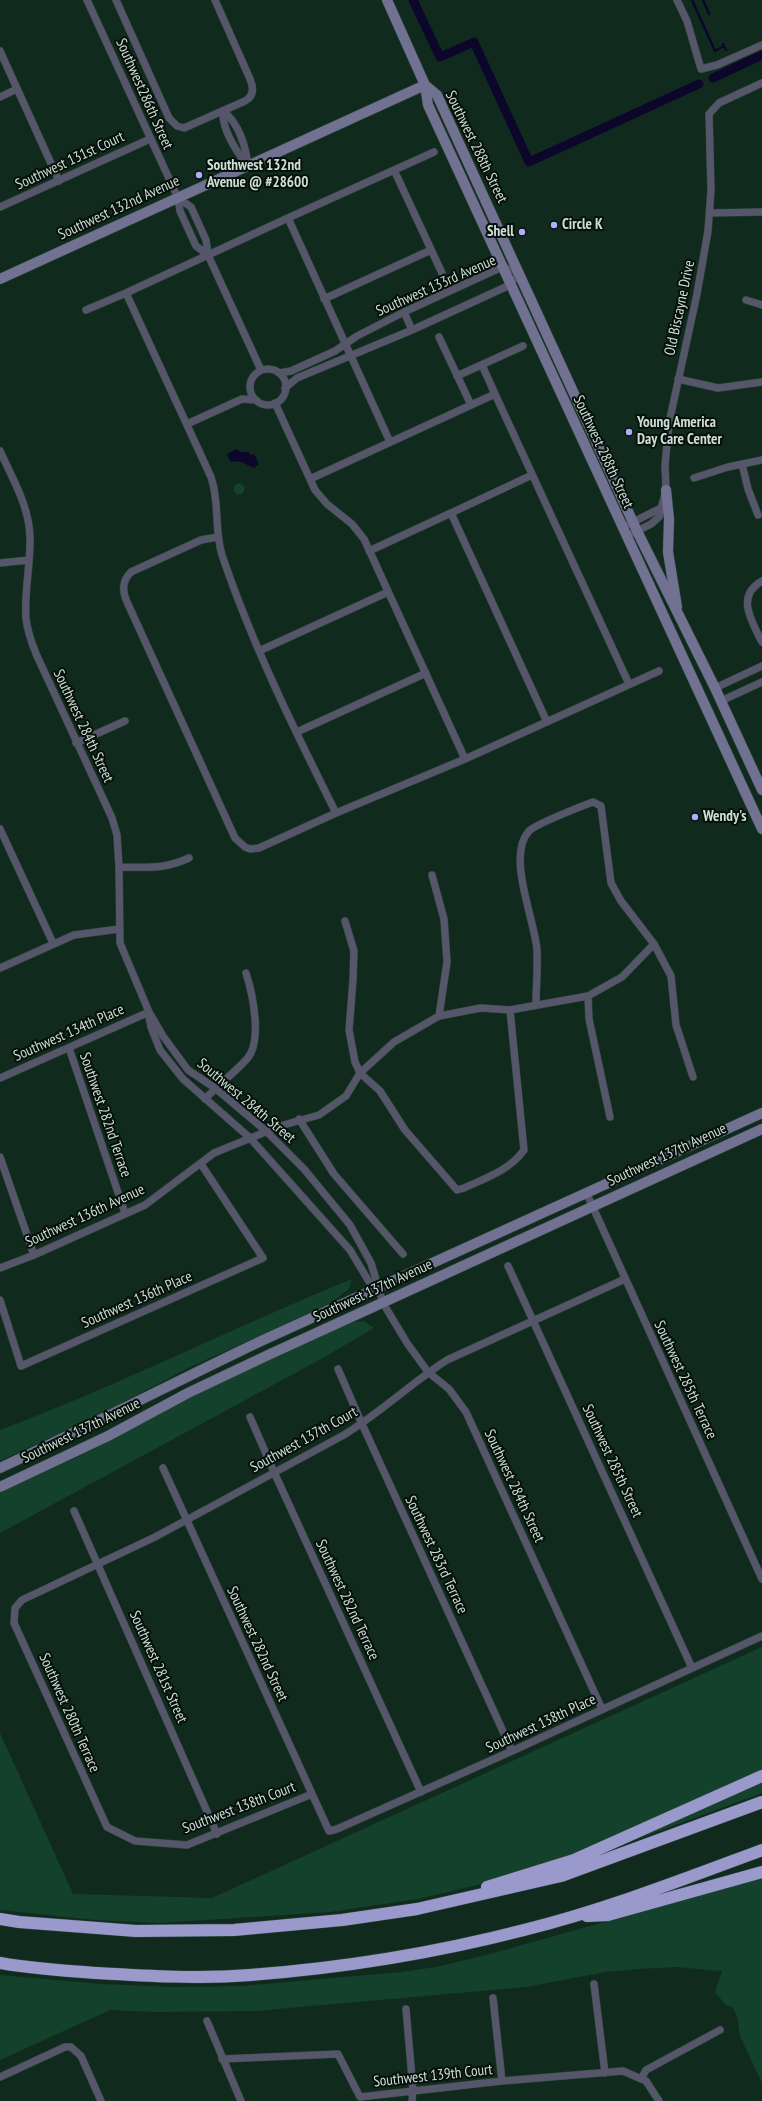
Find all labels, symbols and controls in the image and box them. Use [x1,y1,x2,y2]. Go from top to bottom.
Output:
street label: Southwest286th Street [111,36,177,152]
street label: Southwest 288th Street [441,88,511,206]
street label: Southwest 131st Court [13,128,127,194]
place label: Southwest 132nd Avenue @ #28600 [207,157,308,192]
marker: Southwest 132nd Avenue @ #28600 [194,170,204,180]
street label: Southwest 132nd Avenue [55,172,183,244]
place label: Circle K [562,216,603,234]
marker: Circle K [549,220,559,230]
place label: Shell [487,223,514,241]
marker: Shell [517,227,527,237]
street label: Southwest 133rd Avenue [373,251,499,321]
street label: Old Biscayne Drive [661,259,699,357]
street label: Southwest 288th Street [569,393,637,511]
place label: Young America Day Care Center [637,414,722,449]
marker: Young America Day Care Center [624,427,634,437]
street label: Southwest 284th Street [49,667,117,785]
place label: Wendy's [703,808,746,826]
marker: Wendy's [690,812,700,822]
street label: Southwest 134th Place [11,1001,127,1065]
street label: Southwest 282nd Terrace [75,1050,135,1180]
street label: Southwest 284th Street [193,1055,299,1147]
street label: Southwest 137th Avenue [605,1120,729,1190]
street label: Southwest 136th Avenue [23,1180,147,1252]
street label: Southwest 137th Avenue [311,1256,435,1326]
street label: Southwest 136th Place [79,1268,195,1332]
street label: Southwest 285th Terrace [650,1318,720,1442]
street label: Southwest 137th Avenue [19,1395,143,1467]
street label: Southwest 285th Street [578,1402,646,1520]
street label: Southwest 137th Court [247,1403,361,1477]
street label: Southwest 284th Street [480,1427,548,1545]
street label: Southwest 283rd Terrace [401,1493,471,1617]
street label: Southwest 282nd Terrace [311,1537,383,1663]
street label: Southwest 282nd Street [222,1584,292,1704]
street label: Southwest 281st Street [125,1608,191,1726]
street label: Southwest 280th Terrace [35,1651,103,1775]
street label: Southwest 138th Place [483,1691,599,1757]
street label: Southwest 138th Court [180,1778,298,1838]
street label: Southwest 139th Court [373,2061,493,2091]

